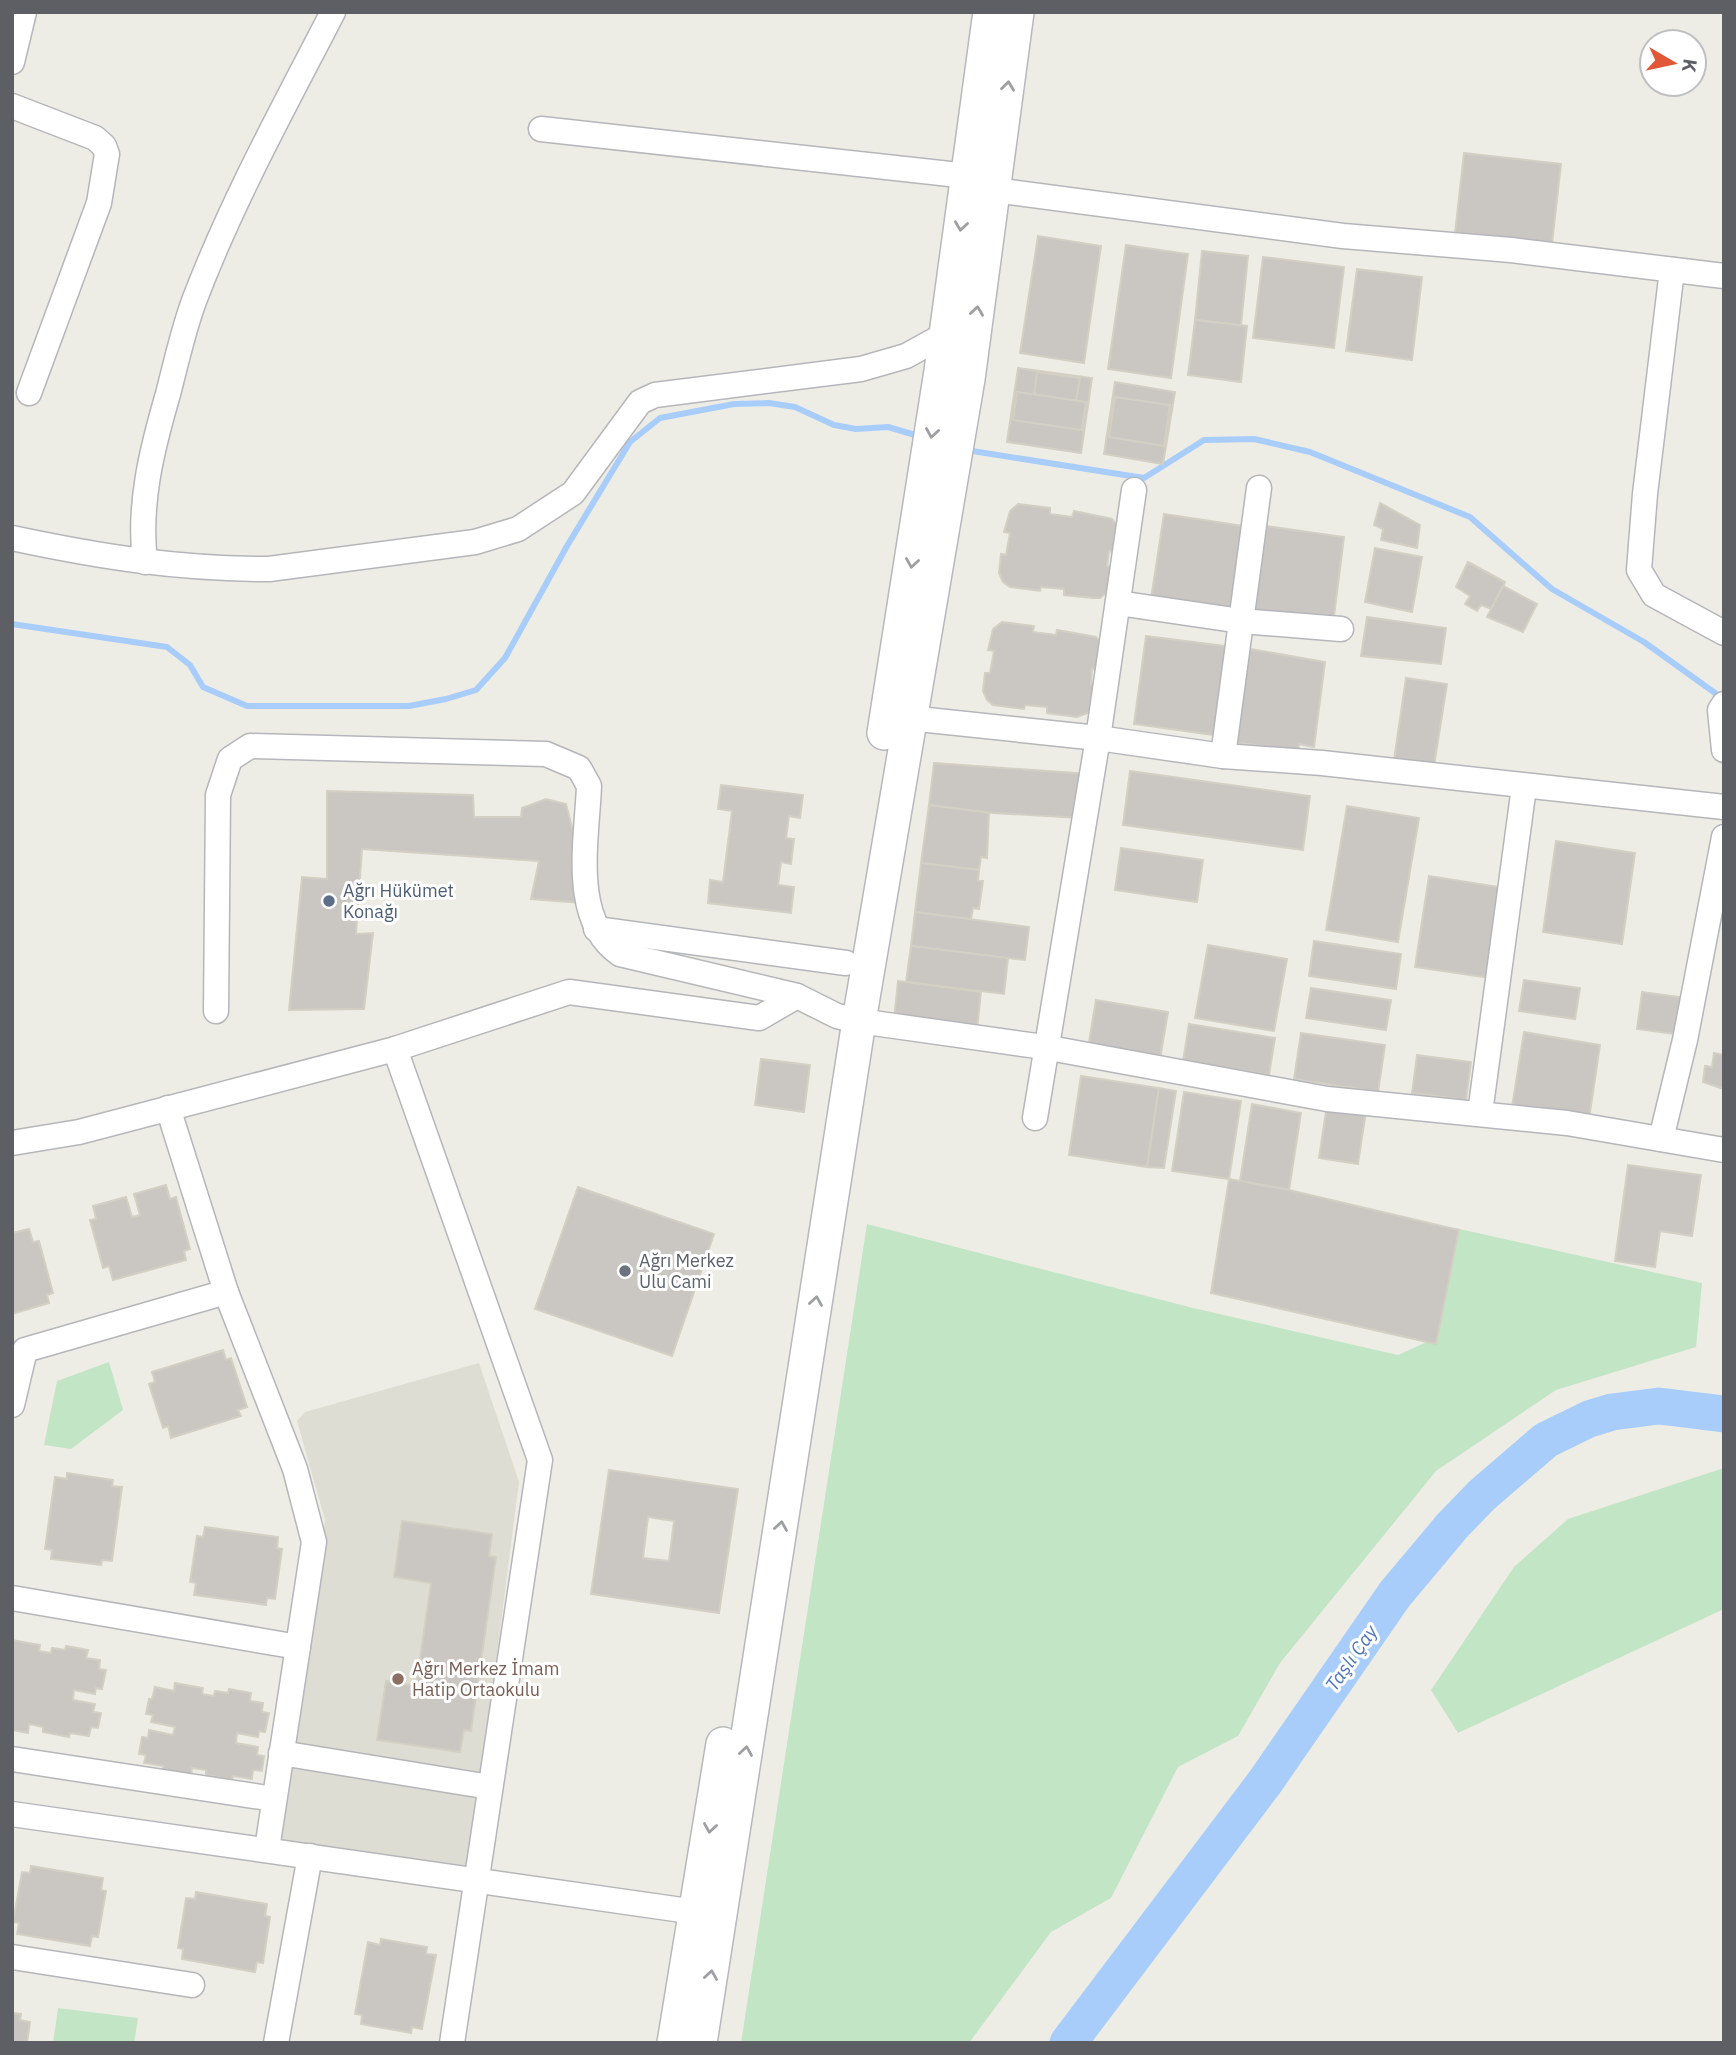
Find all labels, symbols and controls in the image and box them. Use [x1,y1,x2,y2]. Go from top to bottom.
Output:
north arrow [1638,28,1708,98]
text: K [1677,57,1703,74]
one-way arrow [1000,80,1015,92]
one-way arrow [954,220,969,231]
one-way arrow [970,305,985,317]
one-way arrow [925,428,940,439]
one-way arrow [905,557,920,569]
place label: Ağrı Hükümet Konağı [343,879,454,923]
marker: Ağrı Hükümet Konağı [321,893,337,909]
place label: Ağrı Merkez Ulu Cami [639,1249,734,1293]
marker: Ağrı Merkez Ulu Cami [617,1263,633,1279]
one-way arrow [808,1295,823,1307]
one-way arrow [773,1520,788,1532]
water label: Taşlı Çay [1320,1620,1383,1696]
place label: Ağrı Merkez İmam Hatip Ortaokulu [412,1657,559,1701]
marker: Ağrı Merkez İmam Hatip Ortaokulu [390,1671,406,1687]
one-way arrow [738,1745,753,1756]
one-way arrow [703,1822,718,1834]
one-way arrow [703,1969,718,1981]

